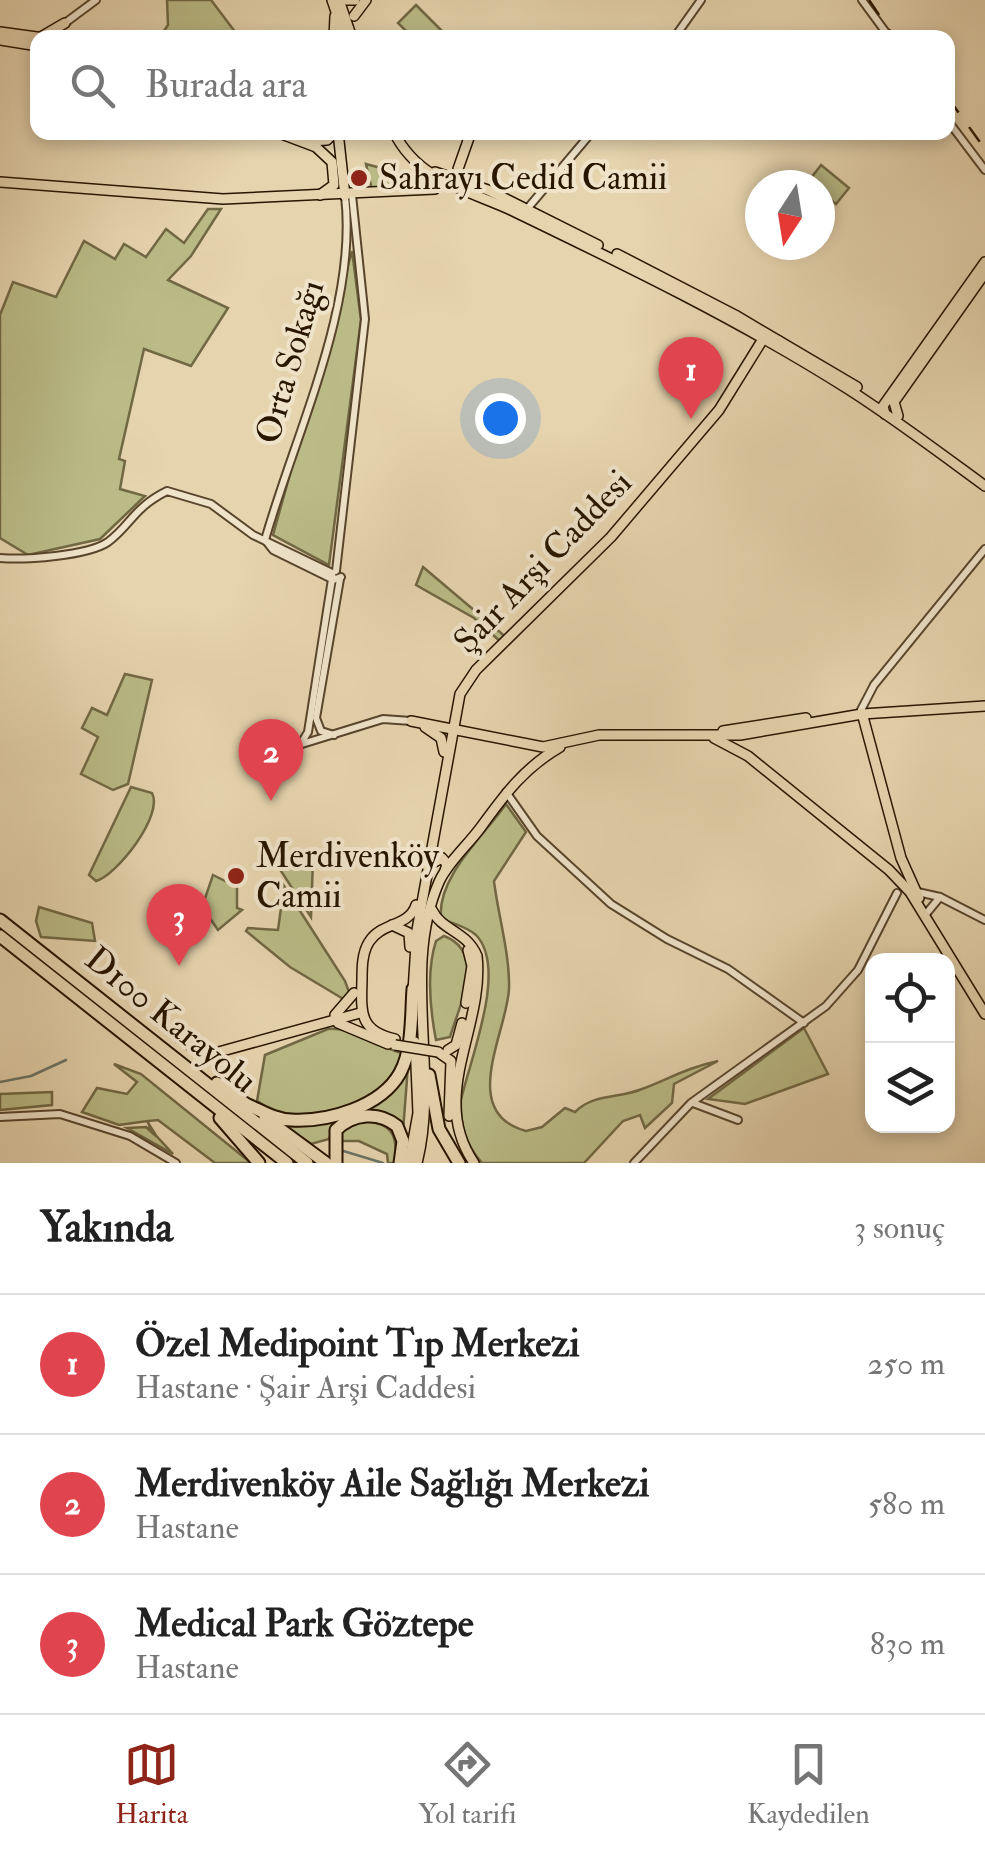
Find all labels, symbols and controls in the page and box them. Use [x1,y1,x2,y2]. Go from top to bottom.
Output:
search box [30,30,955,140]
icon: search [65,58,120,113]
text: Burada ara [145,61,307,109]
place label: Sahrayı Cedid Camii [379,156,667,200]
marker: Sahrayı Cedid Camii [348,167,370,189]
north arrow [745,170,835,260]
street label: Orta Sokağı [246,275,334,449]
pin: 1 [658,336,724,419]
your location [475,393,526,444]
street label: Şair Arşi Caddesi [445,461,641,663]
pin: 2 [238,718,304,801]
place label: Merdivenköy Camii [256,834,440,918]
marker: Merdivenköy Camii [225,865,247,887]
pin: 3 [146,884,212,966]
street label: D100 Karayolu [76,937,266,1103]
map controls [865,953,955,1133]
button: locate [865,953,955,1043]
button: layers [865,1043,955,1133]
text: Yakında [40,1202,173,1254]
text: 3 sonuç [854,1208,945,1248]
text: Özel Medipoint Tıp Merkezi [135,1320,580,1368]
text: 1 [67,1344,78,1384]
text: 250 m [867,1344,945,1384]
text: Hastane · Şair Arşi Caddesi [135,1368,476,1408]
text: Merdivenköy Aile Sağlığı Merkezi [135,1460,649,1508]
text: 2 [64,1484,81,1524]
text: 580 m [868,1484,945,1524]
text: Hastane [135,1508,239,1548]
text: Medical Park Göztepe [135,1600,474,1648]
text: 3 [66,1624,79,1664]
text: 830 m [870,1624,945,1664]
text: Hastane [135,1648,239,1688]
tab: Harita [115,1737,188,1832]
tab: Yol tarifi [419,1737,517,1832]
tab: Kaydedilen [747,1737,870,1832]

